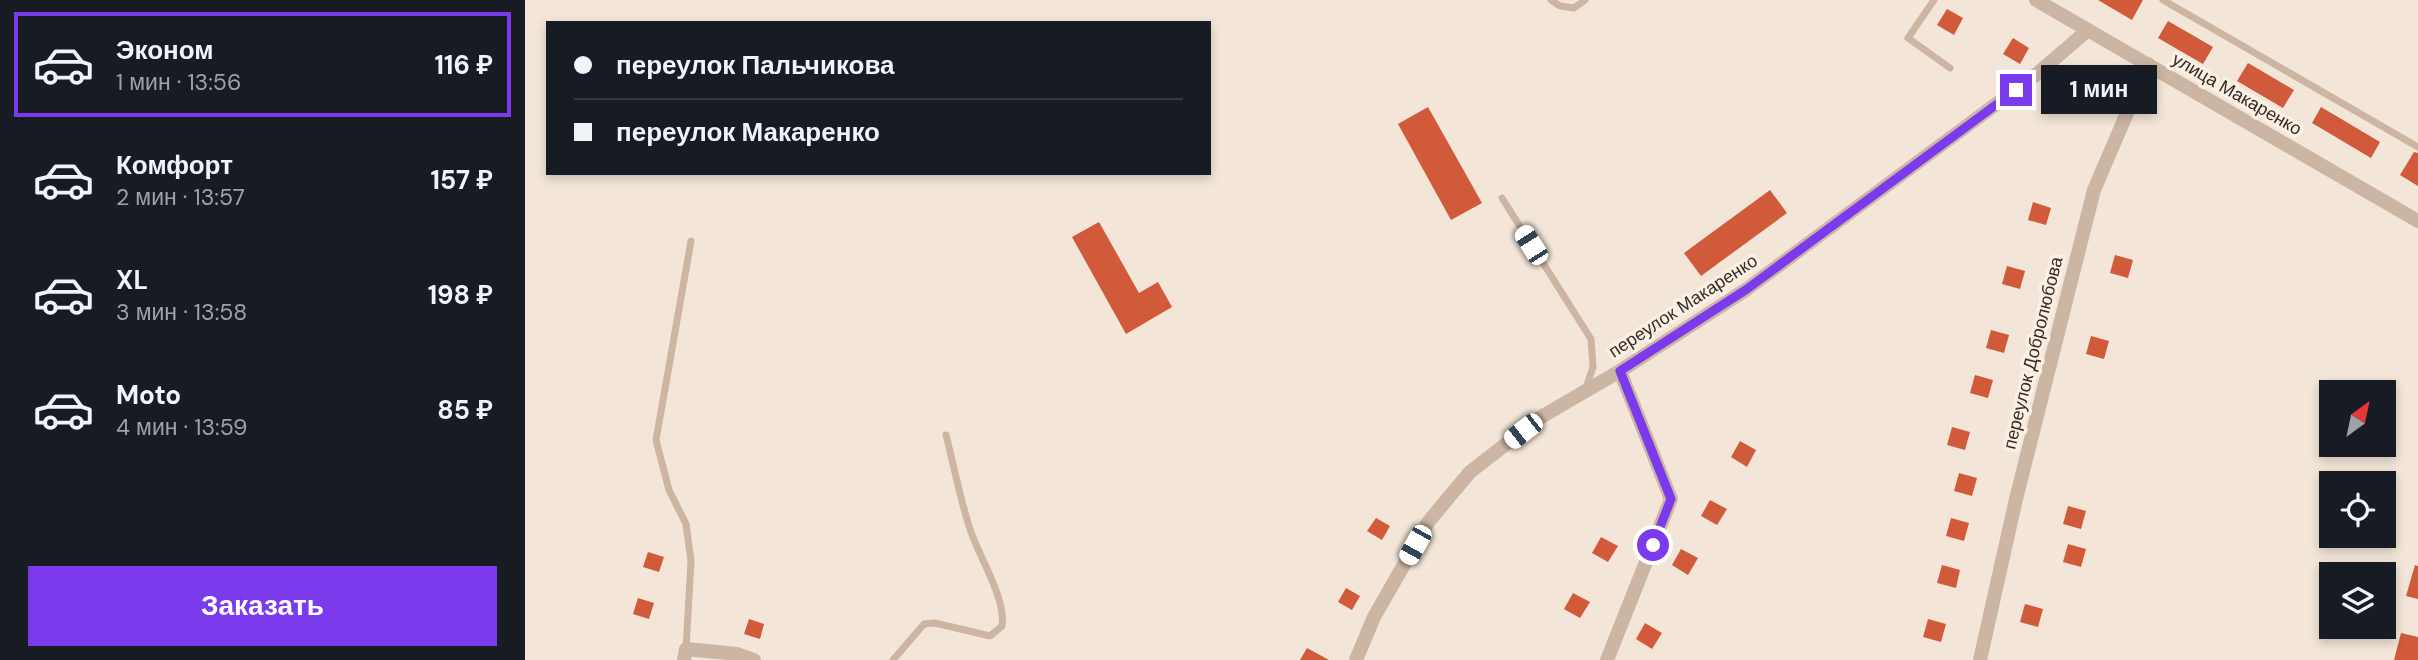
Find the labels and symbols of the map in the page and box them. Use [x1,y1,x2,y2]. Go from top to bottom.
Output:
street label: улица Макаренко [2168,47,2306,141]
callout: 1 мин [2041,66,2156,114]
route end [2000,74,2032,106]
car [1511,222,1552,268]
street label: переулок Макаренко [1604,249,1762,363]
street label: переулок Добролюбова [1997,253,2069,452]
north arrow [2319,380,2396,457]
car [1500,410,1547,452]
car [1396,522,1435,568]
route start [1637,529,1669,561]

